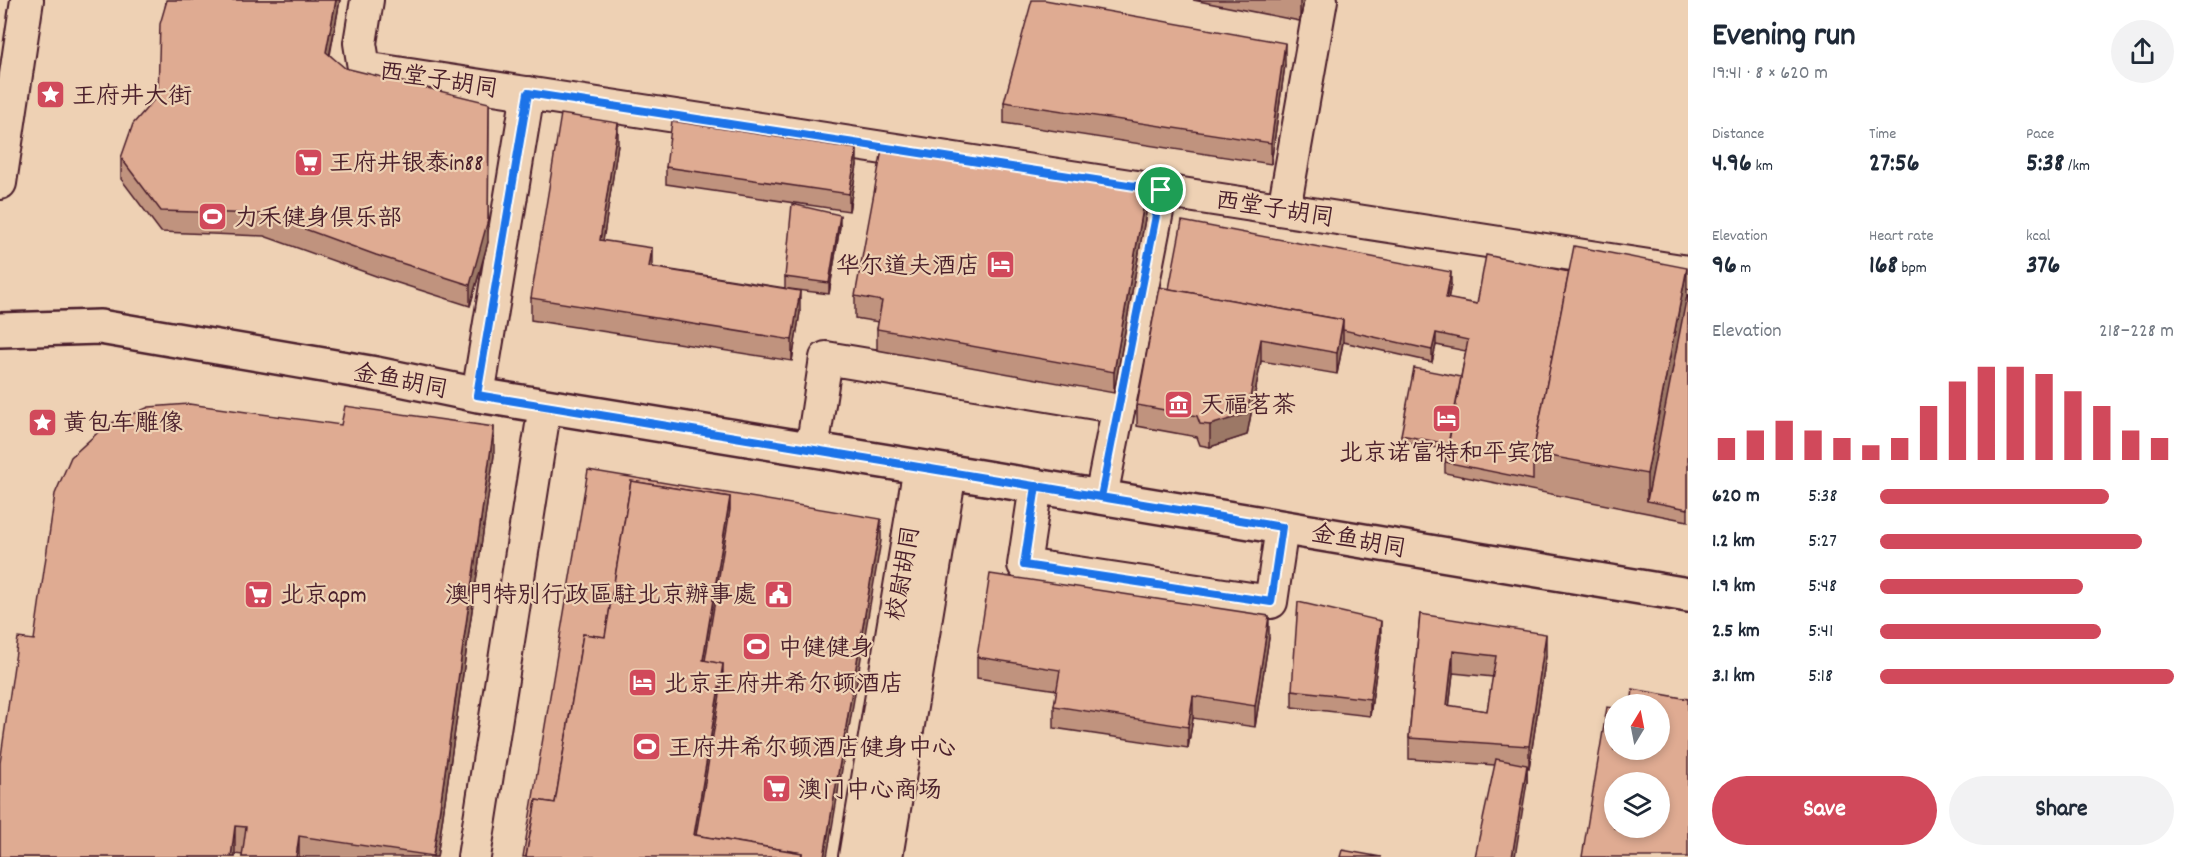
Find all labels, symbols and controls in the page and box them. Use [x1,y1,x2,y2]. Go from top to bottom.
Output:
text: Evening run [1712,14,1856,61]
button: share [2111,20,2174,83]
street label: 西堂子胡同 [377,56,500,108]
text: 19:41 · 8 × 620 m [1712,60,1828,88]
place icon: 王府井大街 [35,79,67,111]
place label: 王府井大街 [72,81,192,115]
text: Distance [1712,123,1764,146]
text: Time [1869,123,1896,146]
text: Pace [2026,123,2054,146]
supermarket icon: 王府井银泰in88 [292,146,324,178]
text: 4.96 [1712,146,1752,183]
text: 27:56 [1869,146,1919,183]
text: 5:38 [2026,146,2064,183]
place label: 王府井银泰in88 [329,148,484,182]
text: km [1752,155,1773,178]
text: /km [2064,155,2090,178]
pin [1135,164,1186,215]
icon: arrive [1144,173,1177,206]
street label: 西堂子胡同 [1213,185,1336,237]
sports icon: 力禾健身俱乐部 [197,201,229,233]
place label: 力禾健身俱乐部 [234,203,402,237]
text: Elevation [1712,225,1768,248]
text: Heart rate [1869,225,1934,248]
text: kcal [2026,225,2050,248]
text: 96 [1712,248,1737,285]
text: 168 [1869,248,1898,285]
text: 376 [2026,248,2060,285]
hotel icon: 华尔道夫酒店 [985,249,1017,281]
place label: 华尔道夫酒店 [836,251,980,285]
text: m [1737,257,1751,280]
text: bpm [1898,257,1927,280]
text: Elevation [1712,318,1782,346]
text: 218–228 m [2099,318,2174,346]
street label: 金鱼胡同 [350,357,451,409]
museum icon: 天福茗茶 [1163,388,1195,420]
place label: 天福茗茶 [1200,390,1296,424]
hotel icon: 北京诺富特和平宾馆 [1431,403,1463,435]
place icon: 黄包车雕像 [26,406,58,438]
place label: 黄包车雕像 [63,408,183,442]
place label: 北京诺富特和平宾馆 [1339,438,1555,472]
text: 620 m [1712,483,1760,511]
text: 5:38 [1808,483,1837,511]
street label: 金鱼胡同 [1308,518,1409,568]
street label: 校尉胡同 [880,523,930,624]
text: 1.2 km [1712,528,1755,556]
text: 5:27 [1808,528,1837,556]
text: 1.9 km [1712,573,1755,601]
text: 5:48 [1808,573,1837,601]
supermarket icon: 北京apm [243,578,275,610]
public building icon: 澳門特別行政區駐北京辦事處 [762,578,794,610]
place label: 北京apm [280,580,367,614]
place label: 澳門特別行政區駐北京辦事處 [445,580,757,614]
text: 2.5 km [1712,618,1760,646]
text: 5:41 [1808,618,1833,646]
sports icon: 中健健身 [741,631,773,663]
place label: 中健健身 [778,633,874,667]
text: 3.1 km [1712,663,1755,691]
text: 5:18 [1808,663,1833,691]
hotel icon: 北京王府井希尔顿酒店 [627,667,659,699]
place label: 北京王府井希尔顿酒店 [664,669,904,703]
north arrow [1604,694,1670,760]
map controls [1604,694,1670,838]
sports icon: 王府井希尔顿酒店健身中心 [631,731,663,763]
place label: 王府井希尔顿酒店健身中心 [668,733,956,767]
button: layers [1604,772,1670,838]
supermarket icon: 澳门中心商场 [761,773,793,805]
place label: 澳门中心商场 [798,775,942,809]
button: Save [1712,776,1937,845]
button: Share [1949,776,2174,845]

